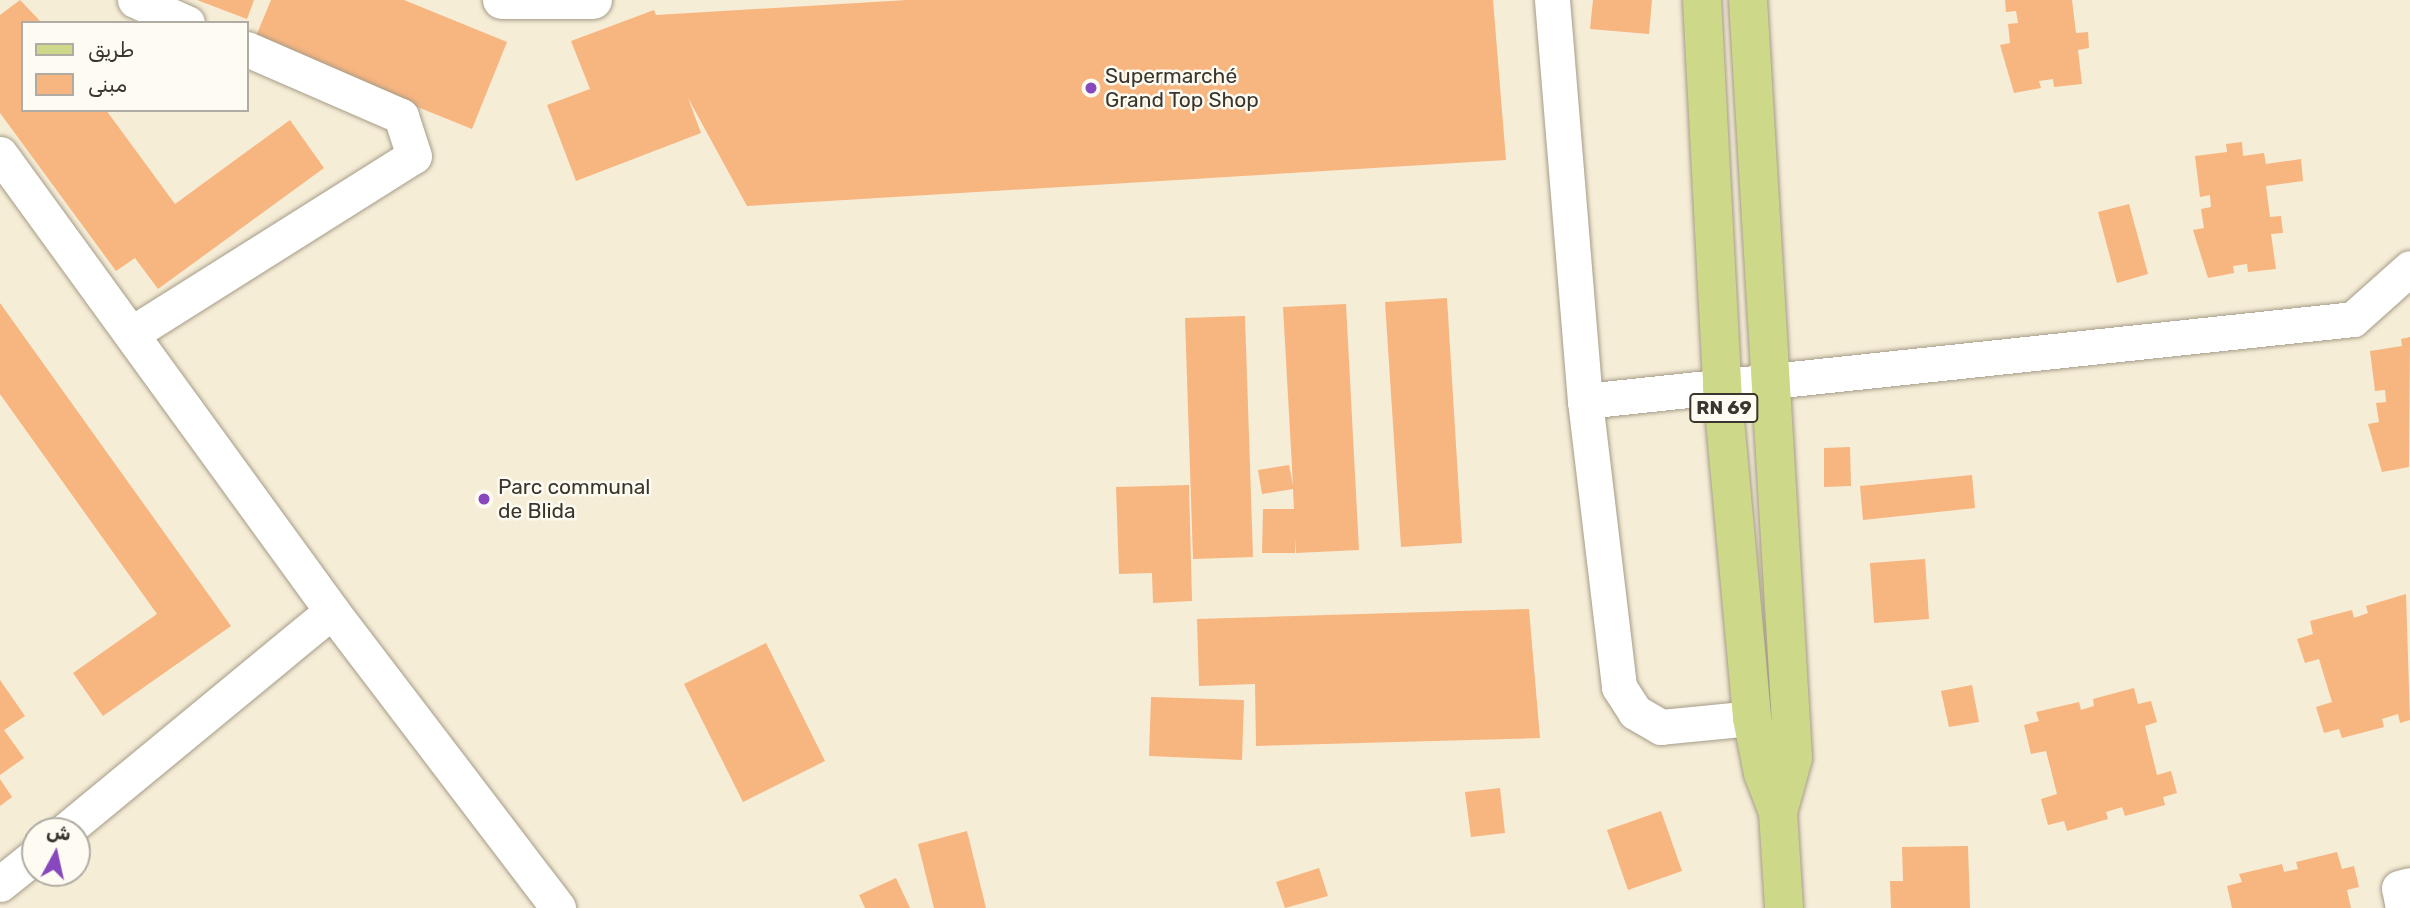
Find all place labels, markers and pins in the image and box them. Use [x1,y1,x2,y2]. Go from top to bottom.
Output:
place label: Supermarché Grand Top Shop [1105,63,1259,113]
marker: Supermarché Grand Top Shop [1083,80,1099,96]
place label: Parc communal de Blida [498,474,650,524]
marker: Parc communal de Blida [476,491,492,507]

